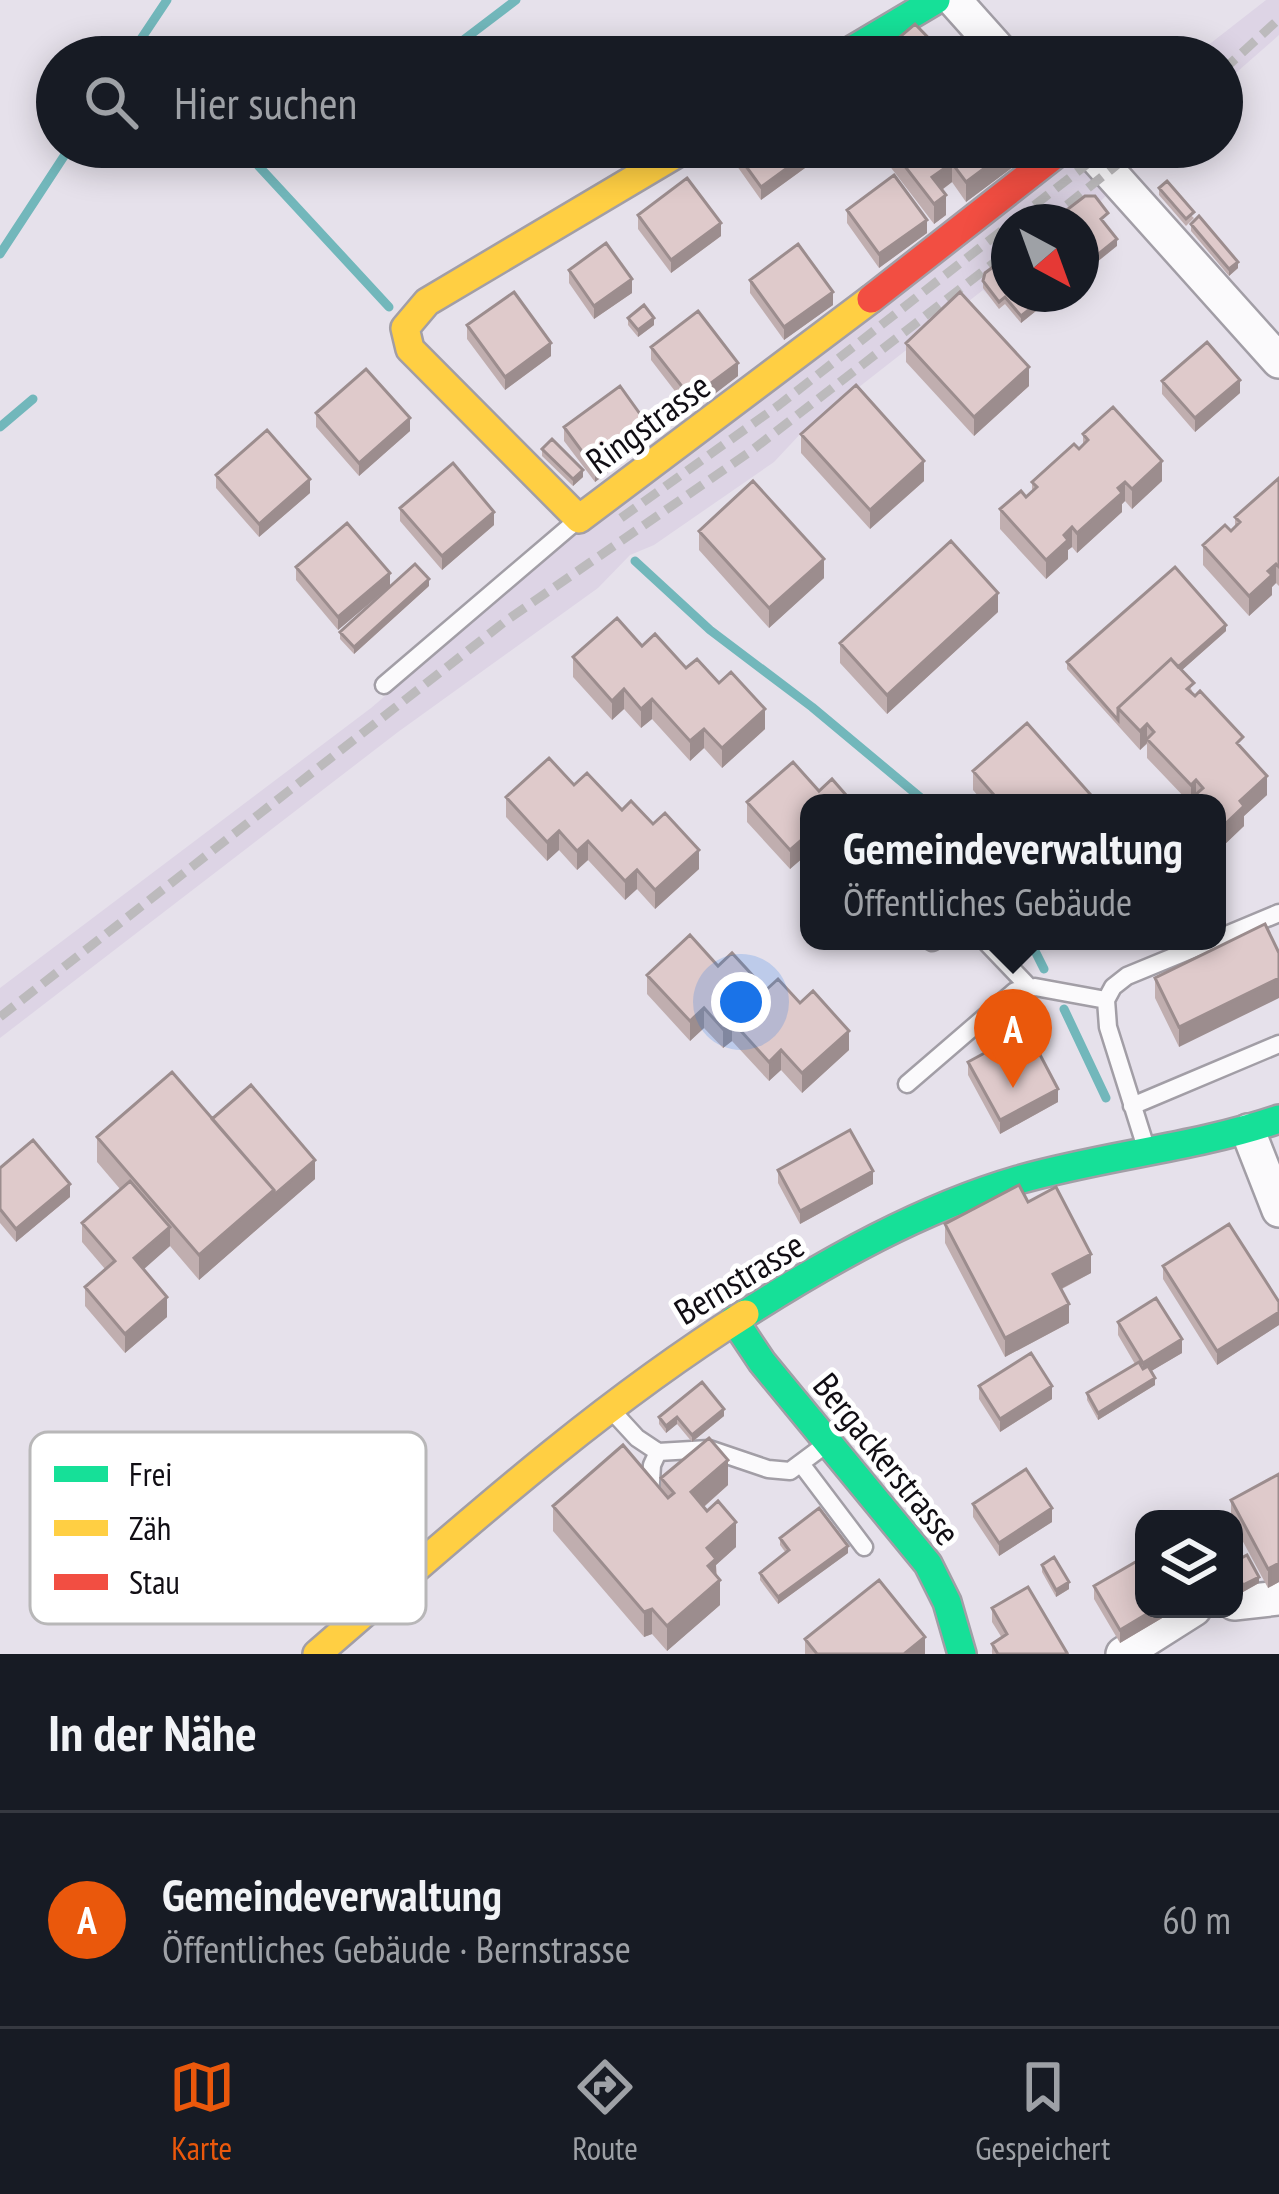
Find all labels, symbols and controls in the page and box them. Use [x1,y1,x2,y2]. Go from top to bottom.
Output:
search box [36,36,1243,168]
icon: search [78,69,144,135]
text: Hier suchen [174,73,357,131]
north arrow [991,204,1099,312]
street label: Ringstrasse [576,362,719,483]
popup [800,794,1226,950]
text: Gemeindeverwaltung [843,818,1183,876]
text: Öffentliches Gebäude [843,876,1132,927]
your location [711,972,771,1032]
pin: A [974,989,1052,1088]
street label: Bernstrasse [665,1221,812,1335]
street label: Bergackerstrasse [804,1363,971,1554]
legend [30,1432,426,1624]
text: Frei [129,1452,172,1495]
text: Zäh [129,1506,171,1549]
map controls [1135,1510,1243,1618]
button: layers [1135,1510,1243,1618]
text: Stau [129,1560,180,1603]
text: In der Nähe [48,1699,257,1765]
text: Gemeindeverwaltung [162,1865,502,1923]
text: A [77,1894,97,1945]
text: 60 m [1162,1894,1231,1945]
text: Öffentliches Gebäude · Bernstrasse [162,1923,631,1974]
tab: Karte [169,2054,235,2169]
tab: Route [572,2054,638,2169]
tab: Gespeichert [975,2054,1110,2169]

